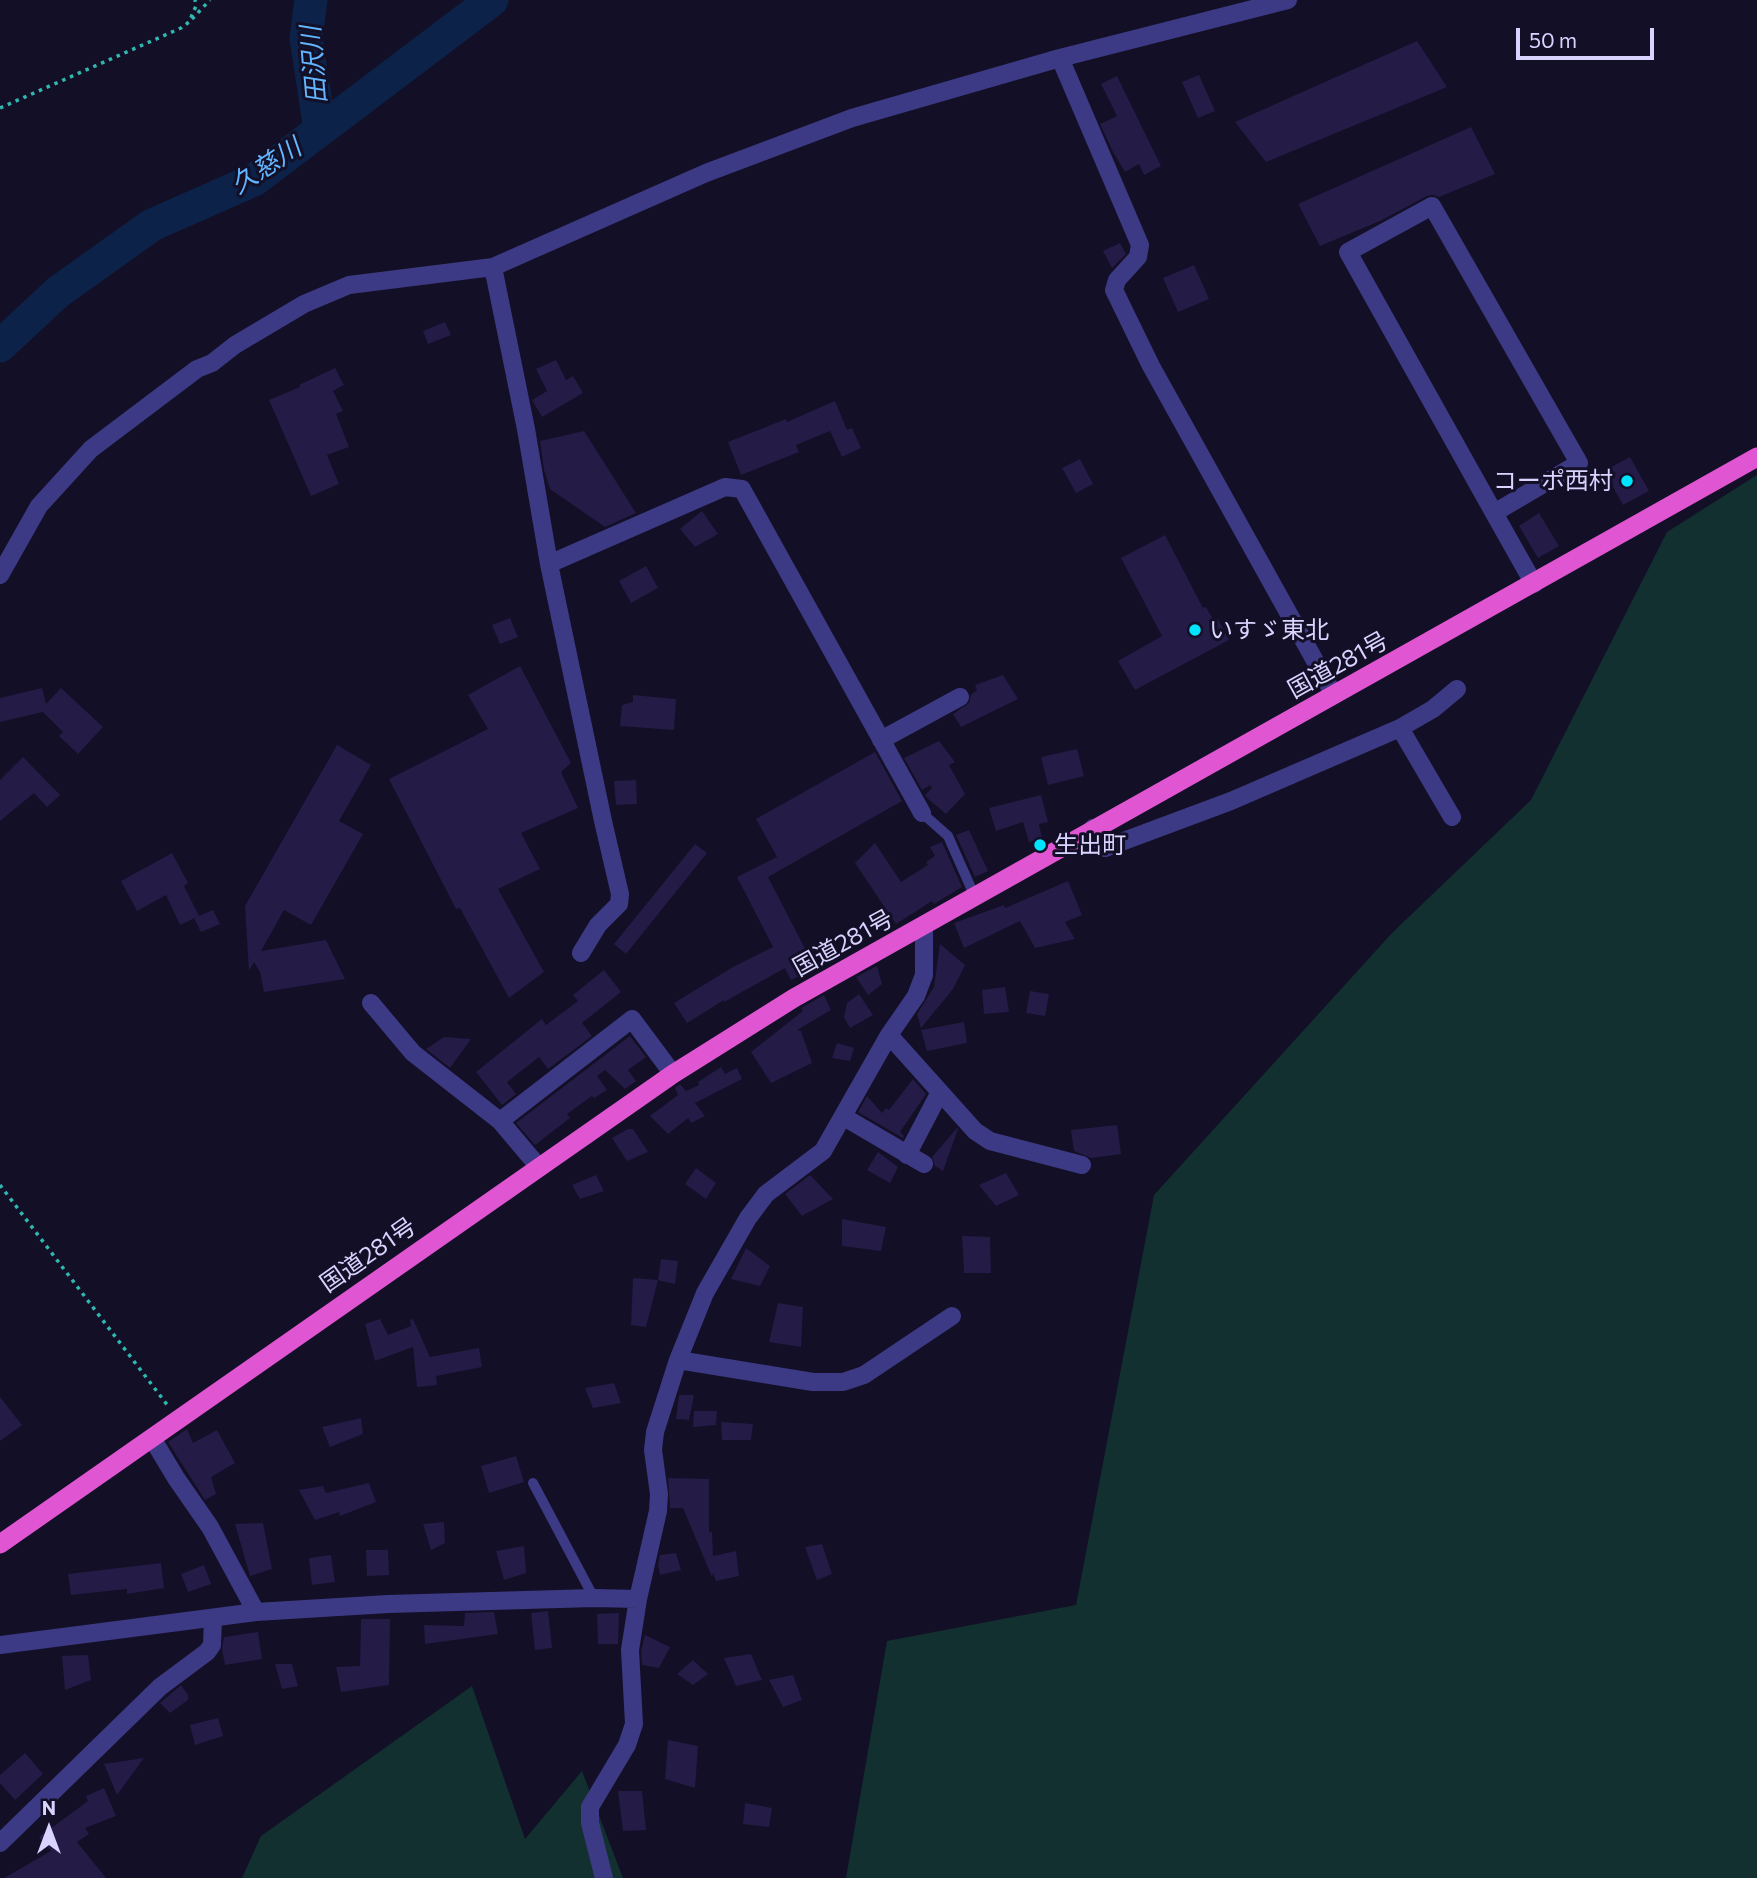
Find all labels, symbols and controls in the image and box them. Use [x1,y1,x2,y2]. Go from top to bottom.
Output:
scale bar [1519,14,1657,58]
water label: 田沢川 [295,25,333,105]
text: 50 m [1529,27,1577,52]
water label: 久慈川 [225,132,307,200]
place label: コーポ西村 [1493,467,1613,495]
marker: コーポ西村 [1619,473,1635,489]
place label: いすゞ東北 [1209,616,1329,644]
marker: いすゞ東北 [1187,622,1203,638]
street label: 国道281号 [1283,626,1393,704]
place label: 生出町 [1054,831,1126,859]
marker: 生出町 [1032,837,1048,853]
street label: 国道281号 [788,904,898,982]
street label: 国道281号 [315,1212,421,1298]
north arrow [14,1794,84,1864]
text: N [42,1796,56,1819]

